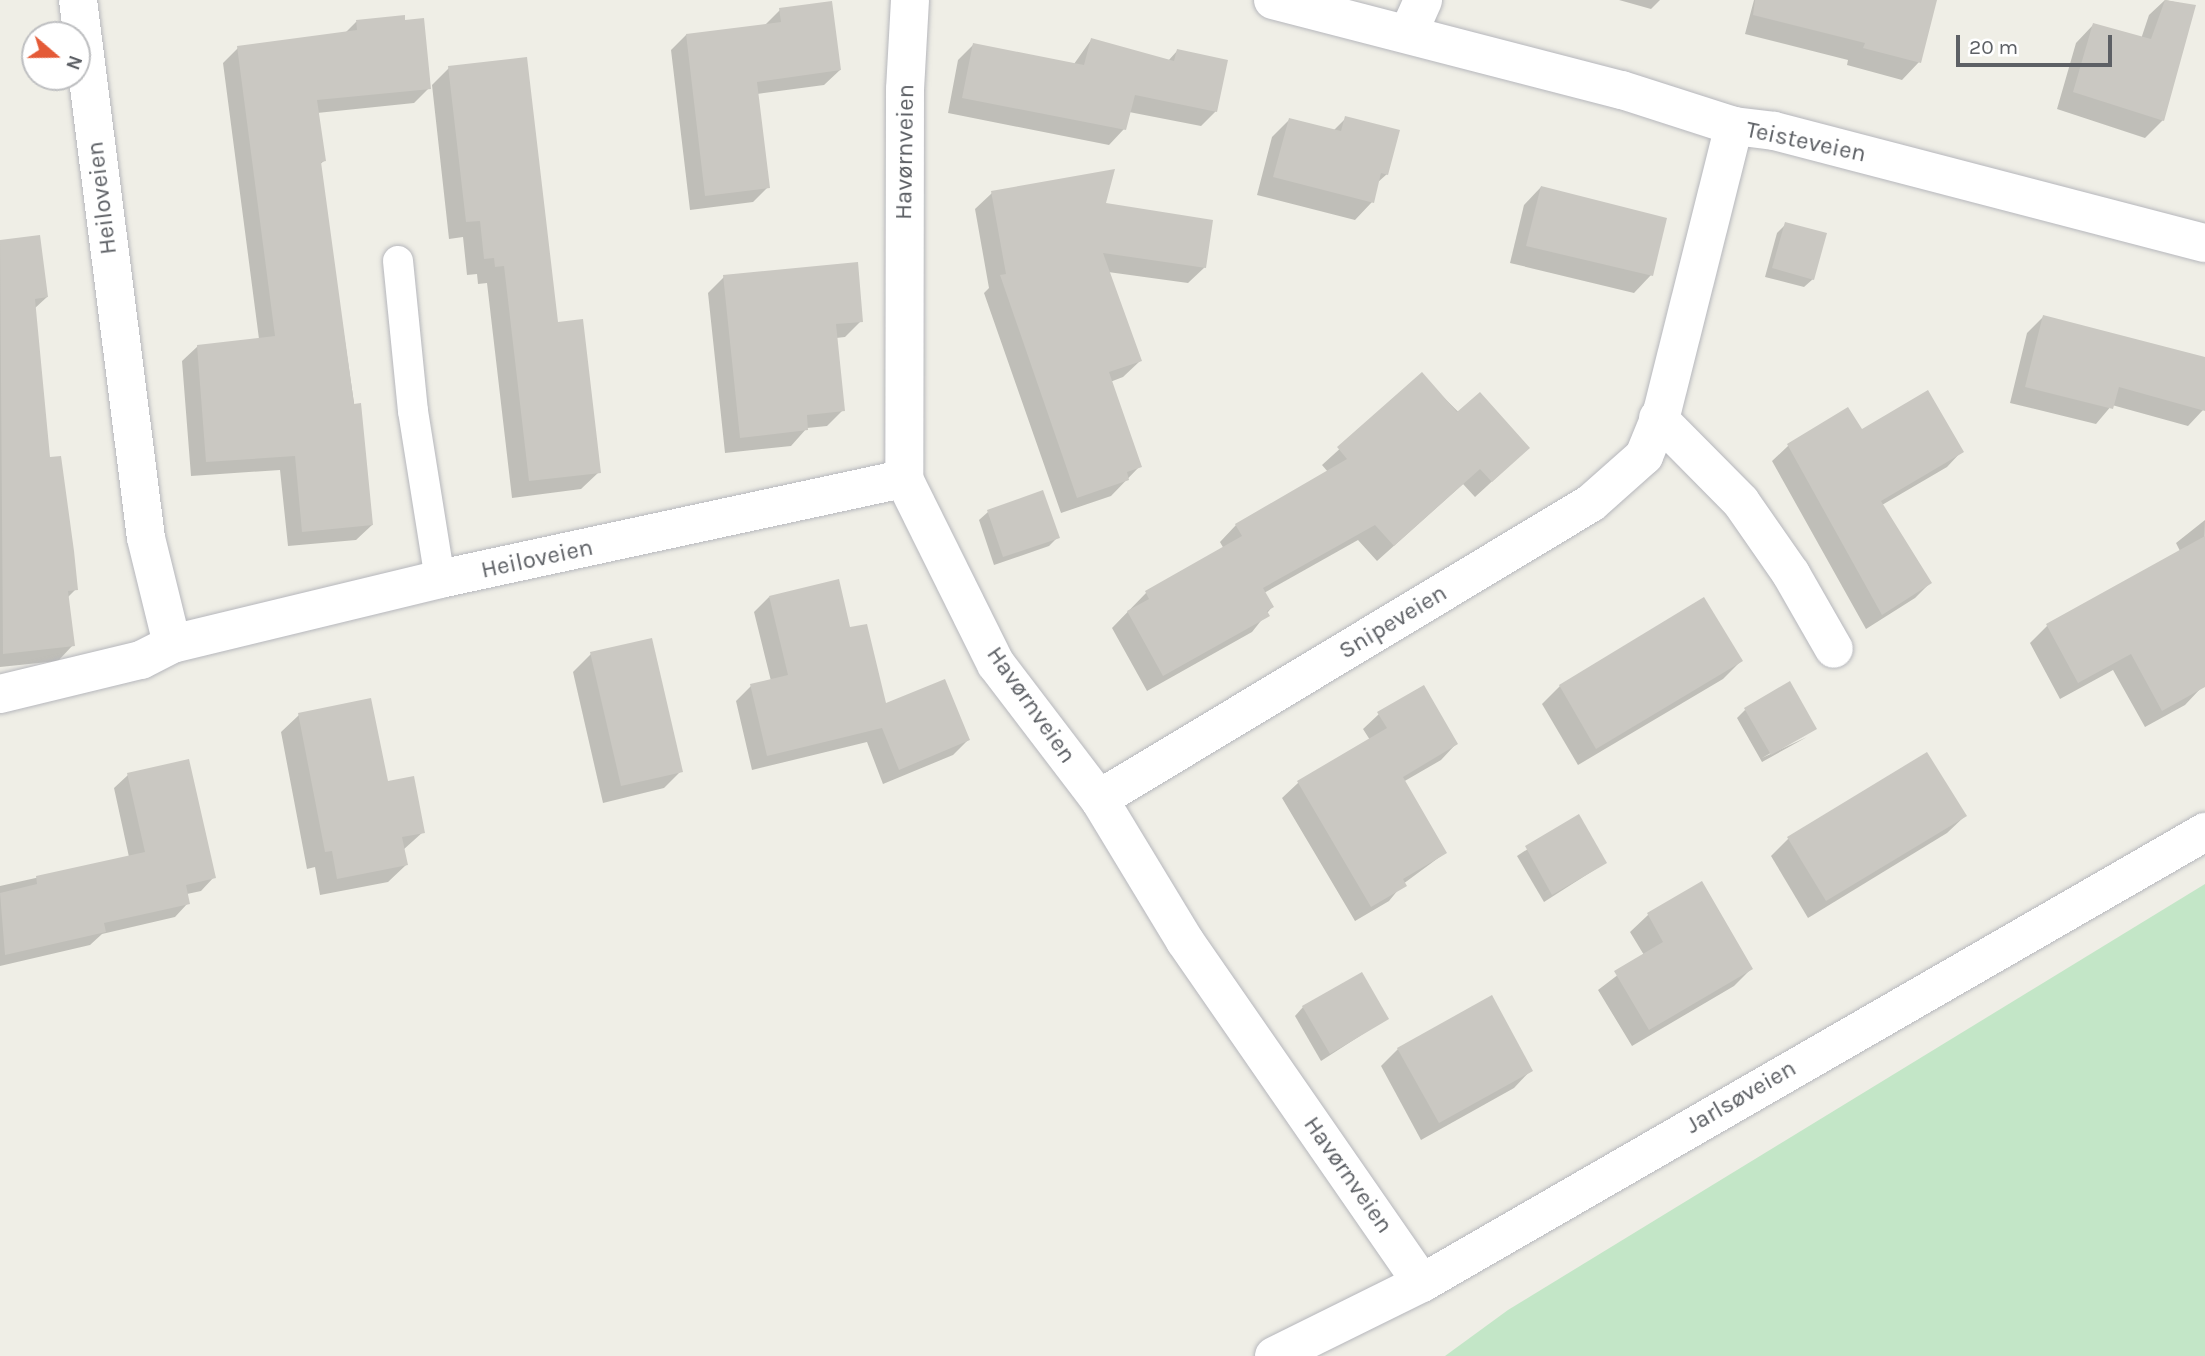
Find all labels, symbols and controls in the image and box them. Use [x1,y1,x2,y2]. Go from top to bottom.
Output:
north arrow [21,21,91,91]
scale bar [1960,21,2116,65]
text: 20 m [1969,35,2018,59]
text: N [61,52,87,73]
street label: Havørnveien [889,84,921,220]
street label: Teisteveien [1743,115,1869,169]
street label: Heiloveien [81,140,123,256]
street label: Heiloveien [478,533,596,585]
street label: Snipeveien [1334,579,1452,665]
street label: Havørnveien [980,641,1082,769]
street label: Jarlsøveien [1681,1054,1801,1140]
street label: Havørnveien [1297,1111,1399,1239]

